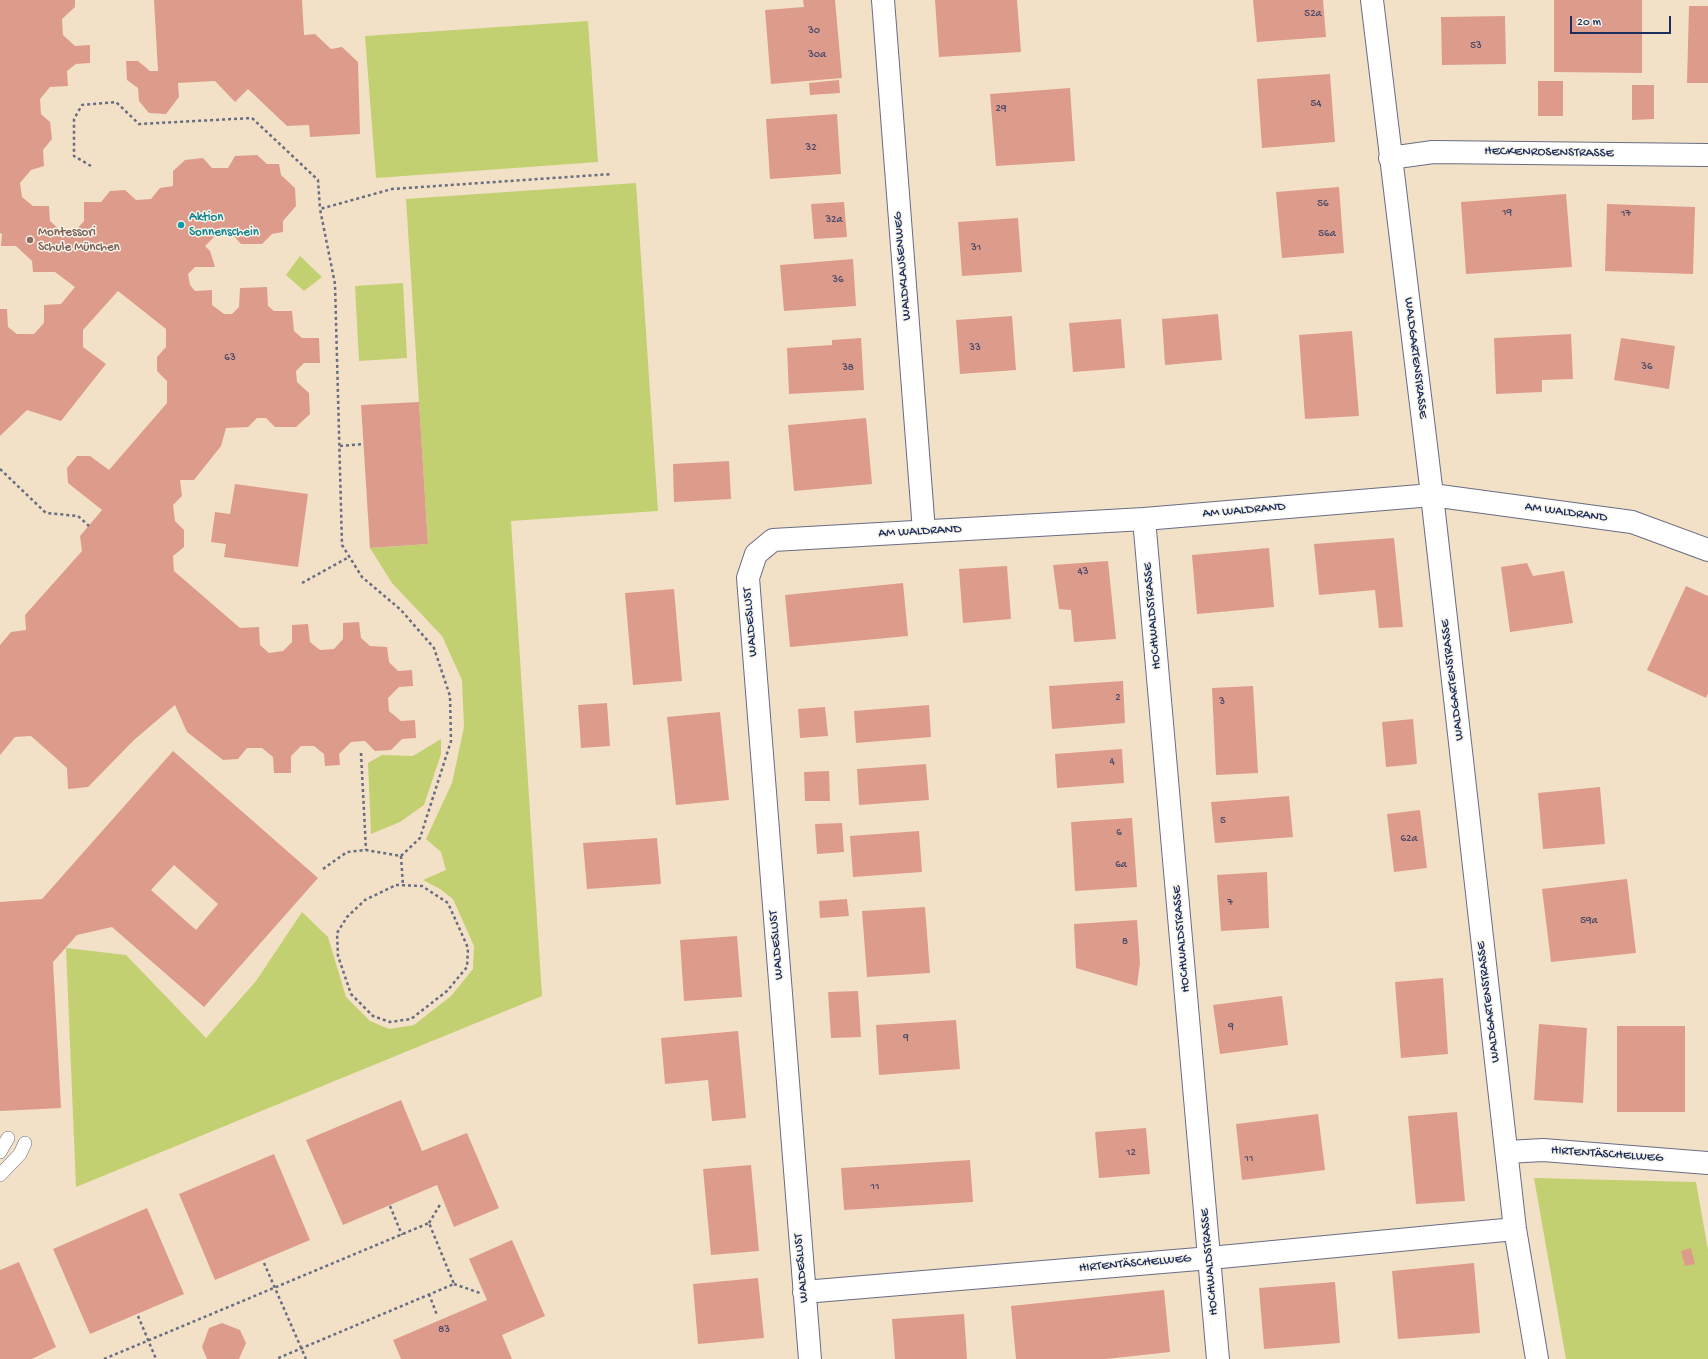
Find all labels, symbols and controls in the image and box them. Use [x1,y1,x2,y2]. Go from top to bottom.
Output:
house number: 52a [1304,7,1322,21]
scale bar [1572,8,1673,34]
text: 20 m [1577,16,1601,30]
house number: 30 [808,24,820,38]
house number: 53 [1470,39,1482,53]
house number: 30a [808,48,826,62]
house number: 54 [1311,97,1321,111]
house number: 29 [996,102,1006,116]
house number: 32 [805,141,817,155]
street label: HECKENROSENSTRASSE [1484,144,1614,162]
house number: 56 [1317,197,1329,211]
house number: 19 [1502,206,1512,220]
house number: 17 [1621,207,1631,221]
place label: Aktion Sonnenschein [189,210,259,241]
street label: WALDKLAUSENWEG [890,211,916,321]
house number: 32a [825,213,843,227]
marker: Aktion Sonnenschein [176,220,186,230]
place label: Montessori Schule München [38,225,120,256]
house number: 56a [1318,227,1336,241]
marker: Montessori Schule München [25,235,35,245]
house number: 31 [971,241,981,255]
house number: 36 [832,273,844,287]
street label: WALDGARTENSTRASSE [1400,297,1430,419]
house number: 33 [969,341,981,355]
house number: 63 [224,351,236,365]
house number: 36 [1641,360,1653,374]
house number: 38 [842,361,854,375]
street label: AM WALDRAND [1524,499,1608,527]
street label: AM WALDRAND [1202,500,1286,522]
street label: AM WALDRAND [878,522,962,542]
street label: HOCHWALDSTRASSE [1141,562,1165,670]
house number: 43 [1078,565,1088,579]
street label: WALDESLUST [740,587,762,657]
street label: WALDGARTENSTRASSE [1438,619,1468,741]
house number: 2 [1115,691,1121,705]
house number: 3 [1219,695,1225,709]
house number: 4 [1109,755,1115,769]
house number: 5 [1220,814,1226,828]
house number: 6 [1116,826,1122,840]
house number: 62a [1400,832,1418,846]
house number: 6a [1115,858,1127,872]
street label: HOCHWALDSTRASSE [1170,885,1194,993]
house number: 7 [1227,896,1233,910]
street label: WALDESLUST [766,910,788,980]
house number: 59a [1580,914,1598,928]
house number: 8 [1122,935,1128,949]
street label: WALDGARTENSTRASSE [1474,941,1504,1063]
house number: 9 [1228,1020,1234,1034]
house number: 9 [903,1031,909,1045]
street label: HIRTENTÄSCHELWEG [1550,1143,1664,1167]
house number: 12 [1126,1146,1136,1160]
house number: 11 [1245,1152,1253,1166]
house number: 11 [871,1180,879,1194]
street label: HOCHWALDSTRASSE [1198,1208,1222,1316]
street label: WALDESLUST [791,1233,813,1303]
street label: HIRTENTÄSCHELWEG [1078,1251,1192,1277]
house number: 83 [438,1323,450,1337]

